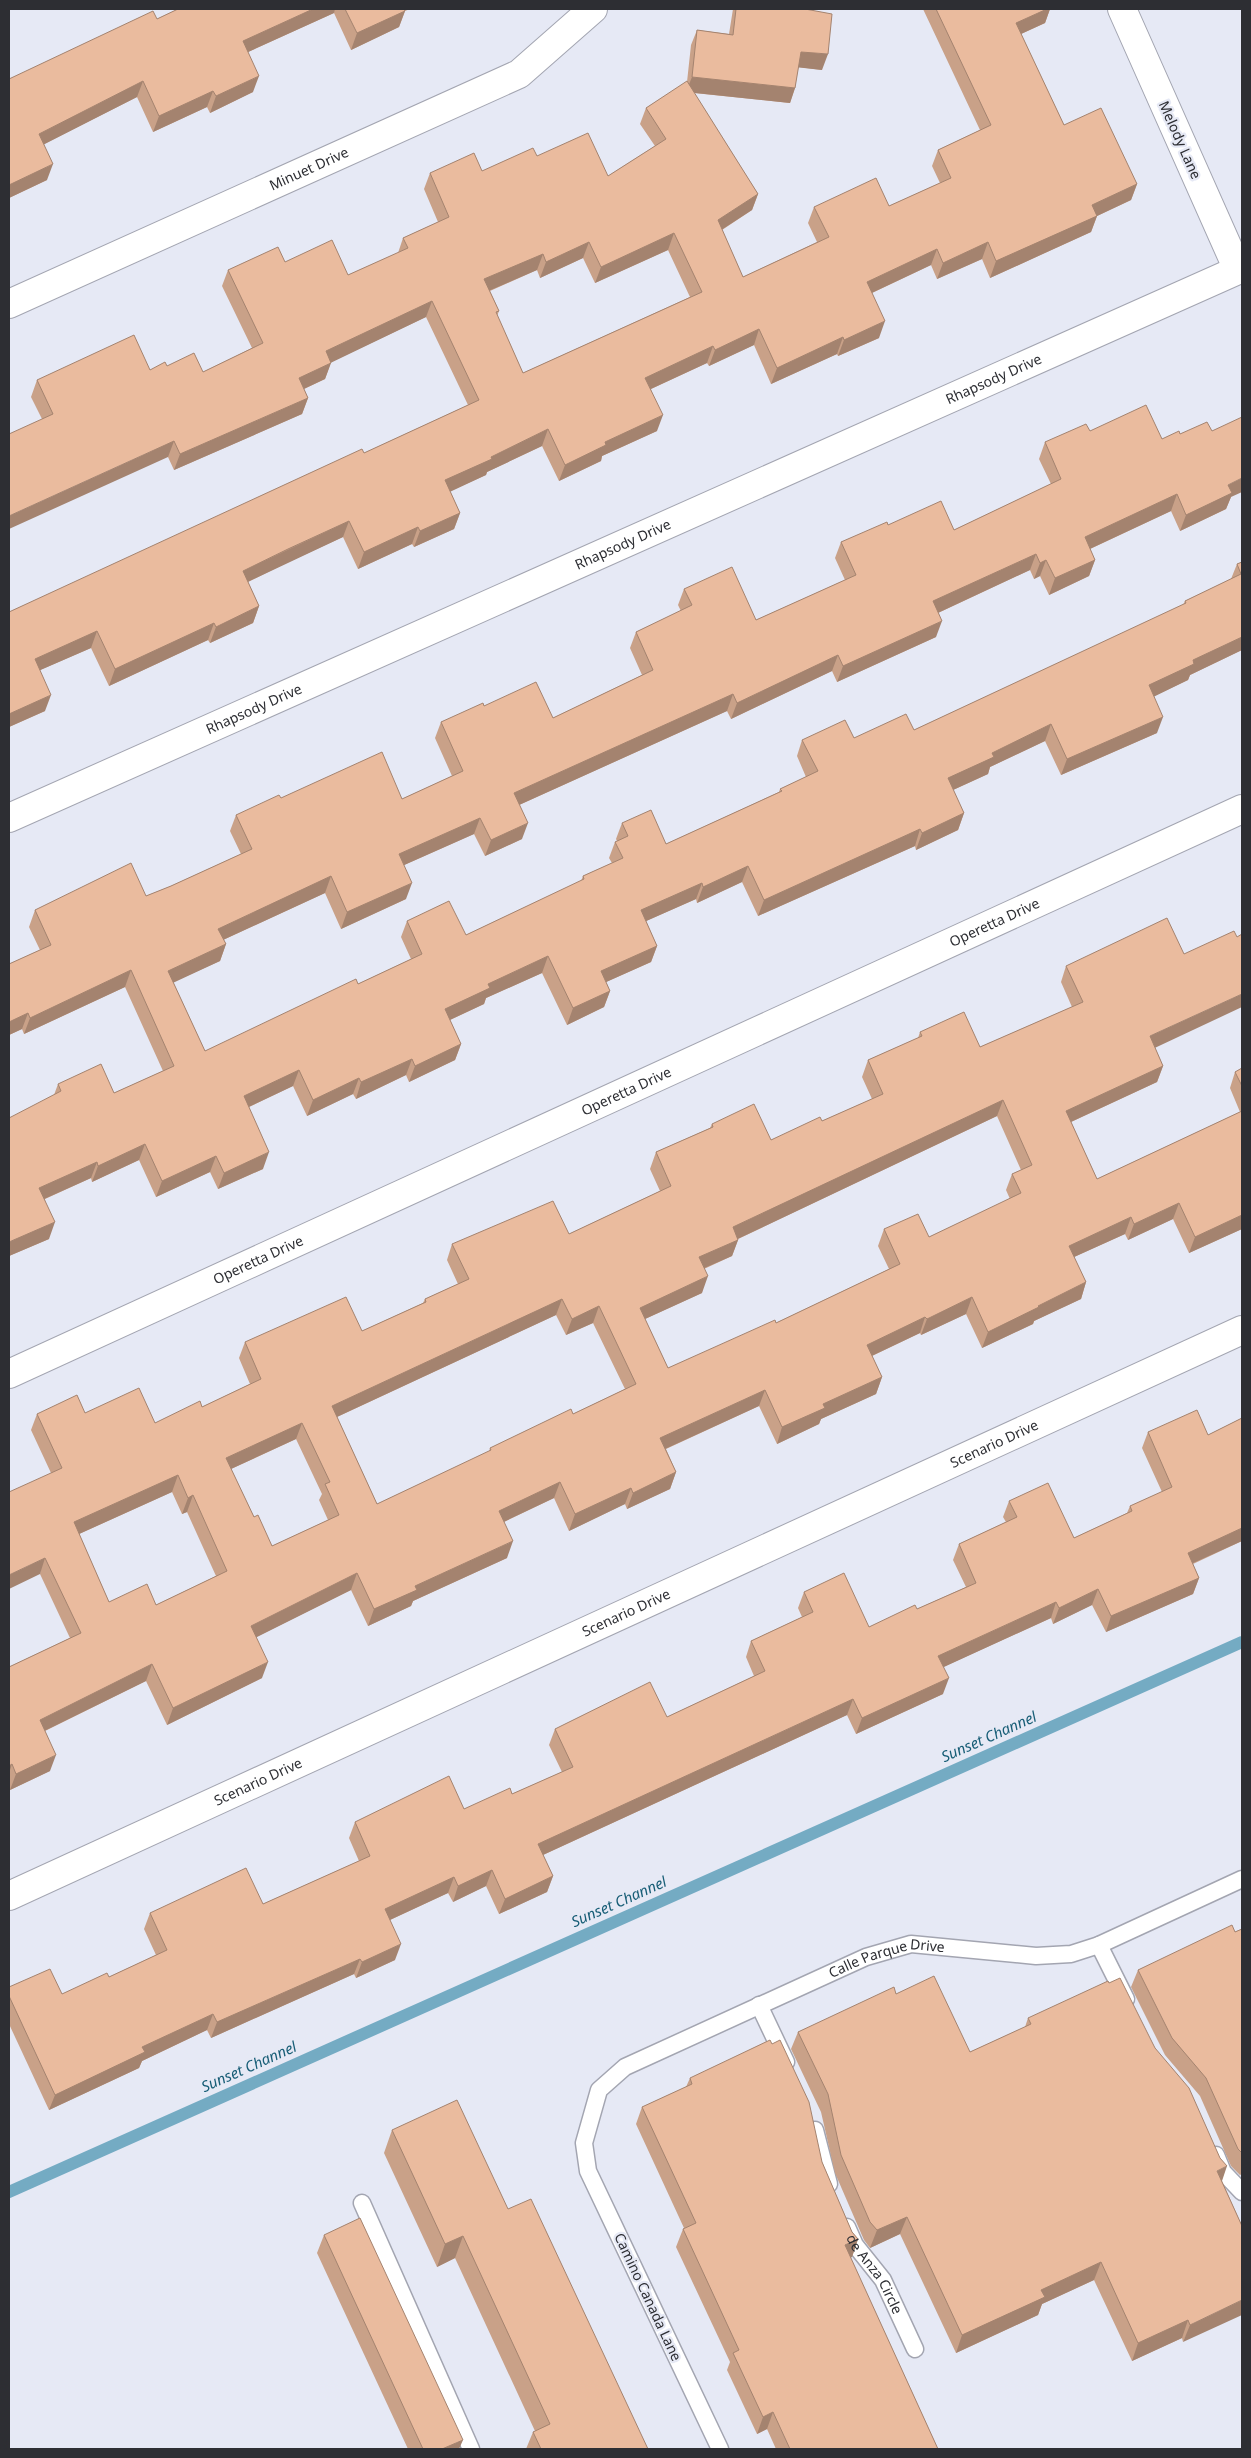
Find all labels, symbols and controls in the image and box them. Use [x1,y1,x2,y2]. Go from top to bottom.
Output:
street label: Melody Lane [1155,98,1206,182]
street label: Minuet Drive [266,142,351,194]
street label: Rhapsody Drive [942,349,1044,408]
street label: Rhapsody Drive [572,514,674,574]
street label: Rhapsody Drive [203,679,305,738]
street label: Operetta Drive [946,893,1042,951]
street label: Operetta Drive [578,1062,674,1120]
street label: Operetta Drive [210,1230,306,1288]
street label: Scenario Drive [947,1415,1041,1472]
street label: Scenario Drive [579,1584,673,1641]
water label: Sunset Channel [938,1706,1041,1766]
street label: Scenario Drive [211,1753,305,1810]
water label: Sunset Channel [568,1871,671,1931]
street label: Calle Parque Drive [825,1934,946,1982]
water label: Sunset Channel [198,2036,301,2096]
street label: Camino Canada Lane [610,2230,687,2364]
street label: de Anza Circle [842,2231,907,2317]

